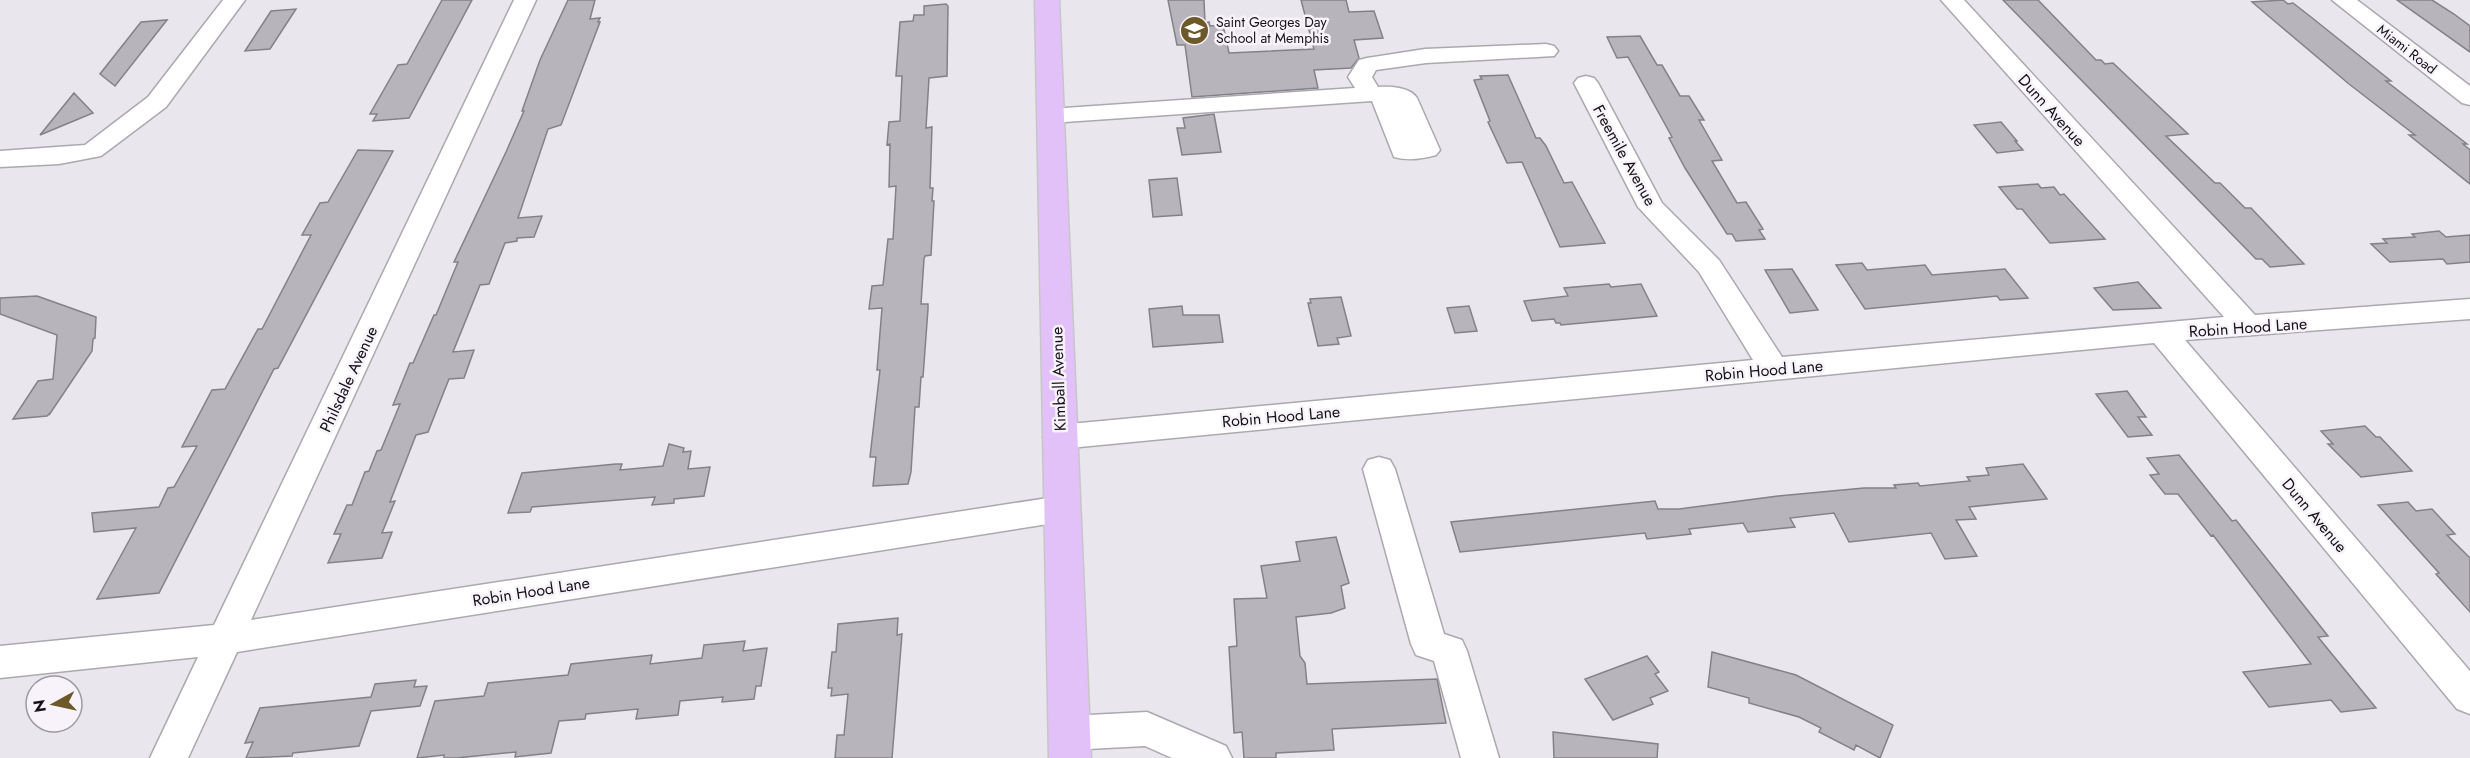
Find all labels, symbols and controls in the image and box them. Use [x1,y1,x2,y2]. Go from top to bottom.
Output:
place label: Saint Georges Day School at Memphis [1216,12,1329,48]
school or university icon: Saint Georges Day School at Memphis [1179,14,1211,46]
street label: Miami Road [2373,19,2441,79]
street label: Dunn Avenue [2013,69,2091,152]
street label: Freemile Avenue [1587,100,1662,210]
street label: Robin Hood Lane [2188,312,2308,343]
street label: Philsdale Avenue [314,322,383,436]
street label: Kimball Avenue [1045,326,1072,432]
street label: Robin Hood Lane [1704,354,1824,387]
street label: Robin Hood Lane [1221,400,1341,433]
street label: Dunn Avenue [2277,473,2353,557]
street label: Robin Hood Lane [471,571,591,612]
north arrow [24,674,84,734]
text: N [27,698,52,714]

